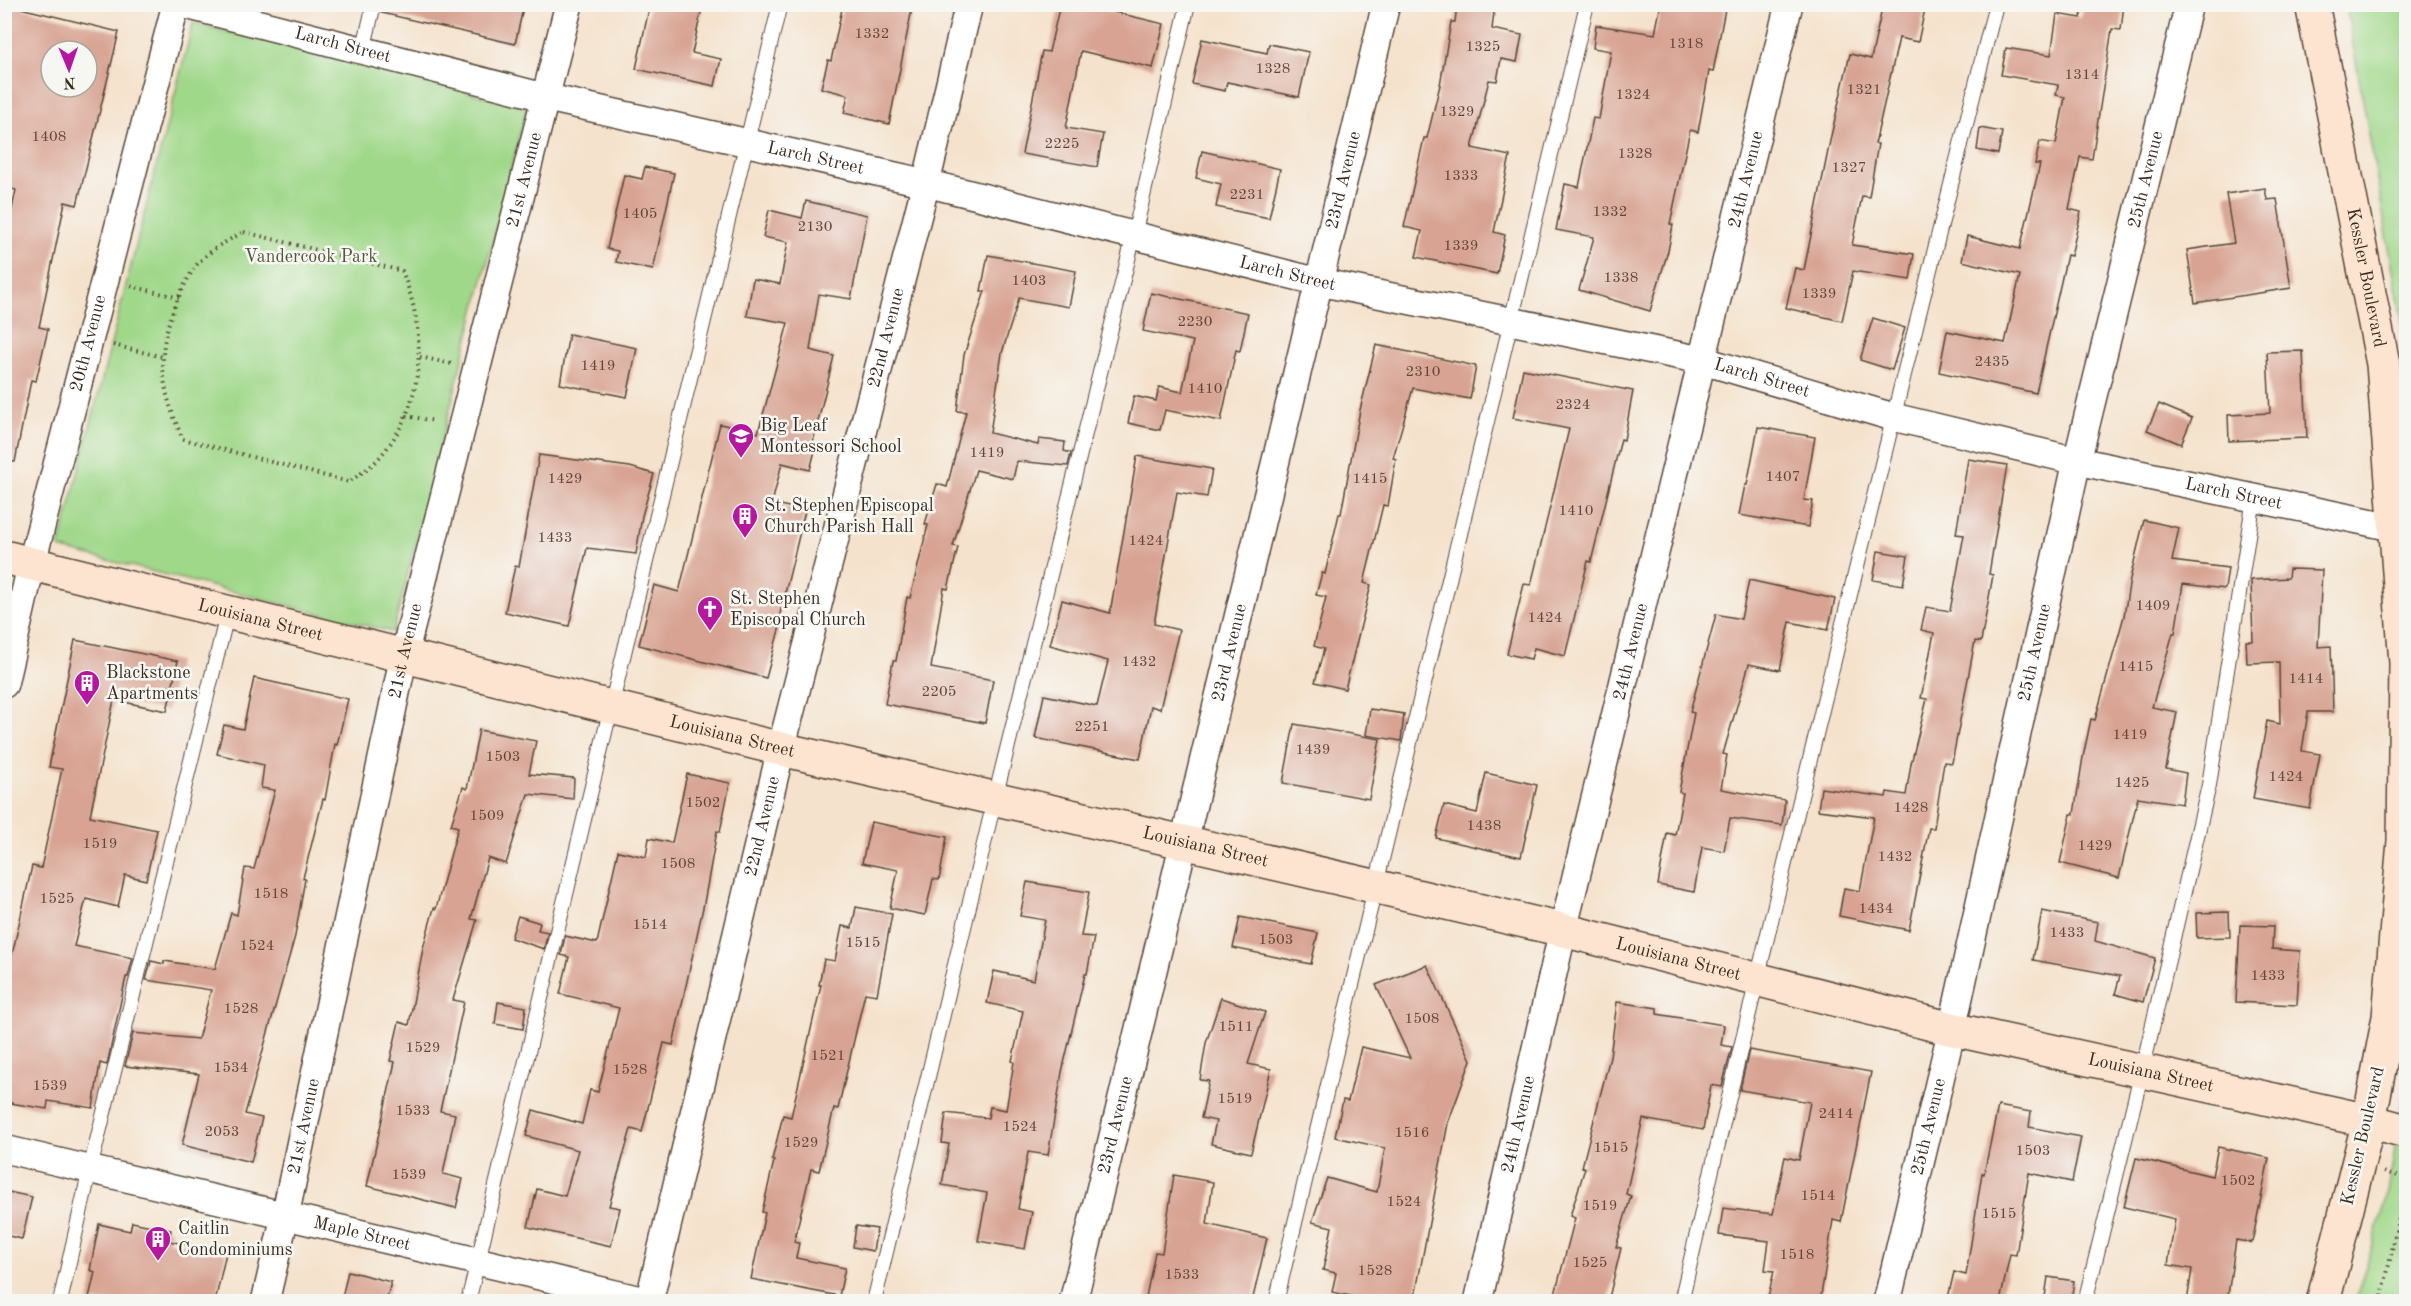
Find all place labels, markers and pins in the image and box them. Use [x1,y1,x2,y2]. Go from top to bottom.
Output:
place label: Big Leaf Montessori School [760,417,902,456]
school or university icon: Big Leaf Montessori School [726,421,756,459]
place label: St. Stephen Episcopal Church Parish Hall [764,497,934,536]
building icon: St. Stephen Episcopal Church Parish Hall [730,501,760,539]
place label: St. Stephen Episcopal Church [730,590,866,629]
church icon: St. Stephen Episcopal Church [695,594,725,632]
place label: Blackstone Apartments [106,664,198,703]
building icon: Blackstone Apartments [72,668,102,706]
place label: Caitlin Condominiums [178,1220,293,1259]
building icon: Caitlin Condominiums [143,1224,173,1262]

